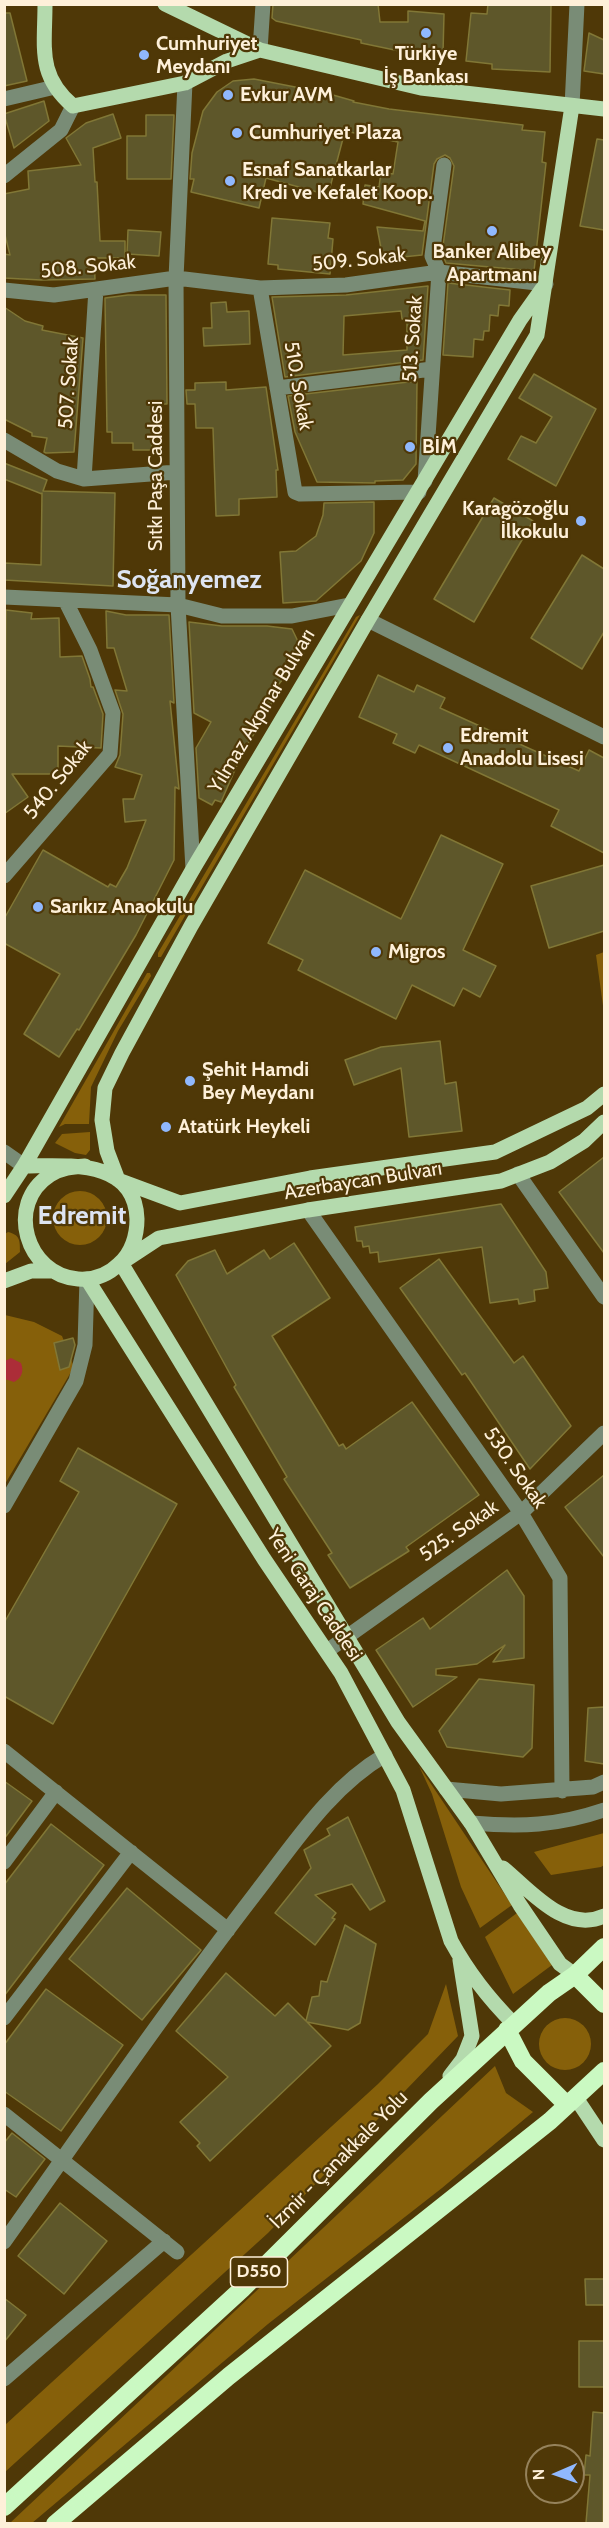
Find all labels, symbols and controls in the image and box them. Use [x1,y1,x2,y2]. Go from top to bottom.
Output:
marker: Türkiye İş Bankası [419,26,433,40]
place label: Cumhuriyet Meydanı [156,32,257,79]
place label: Türkiye İş Bankası [384,42,468,89]
marker: Cumhuriyet Meydanı [137,48,151,62]
place label: Evkur AVM [240,83,333,107]
marker: Evkur AVM [221,88,235,102]
place label: Cumhuriyet Plaza [249,121,401,145]
marker: Cumhuriyet Plaza [230,126,244,140]
place label: Esnaf Sanatkarlar Kredi ve Kefalet Koop. [242,158,433,205]
marker: Esnaf Sanatkarlar Kredi ve Kefalet Koop. [223,174,237,188]
marker: Banker Alibey Apartmanı [485,224,499,238]
place label: Banker Alibey Apartmanı [433,240,551,287]
street label: 509. Sokak [311,243,407,277]
street label: 508. Sokak [39,250,137,284]
street label: 513. Sokak [398,295,428,383]
street label: 507. Sokak [54,336,84,430]
street label: 510. Sokak [278,340,318,432]
street label: Sıtkı Paşa Caddesi [144,401,168,551]
place label: BİM [422,435,457,459]
marker: BİM [403,440,417,454]
place label: Karagözoğlu İlkokulu [462,497,569,544]
marker: Karagözoğlu İlkokulu [574,514,588,528]
district label: Soğanyemez [116,564,262,596]
street label: Yılmaz Akpınar Bulvarı [204,625,320,797]
place label: Edremit Anadolu Lisesi [460,724,584,771]
street label: 540. Sokak [19,736,97,824]
marker: Edremit Anadolu Lisesi [441,741,455,755]
place label: Sarıkız Anaokulu [50,895,193,919]
marker: Sarıkız Anaokulu [31,900,45,914]
place label: Migros [388,940,446,964]
marker: Migros [369,945,383,959]
place label: Şehit Hamdi Bey Meydanı [202,1058,314,1105]
marker: Şehit Hamdi Bey Meydanı [183,1074,197,1088]
place label: Atatürk Heykeli [178,1115,310,1139]
marker: Atatürk Heykeli [159,1120,173,1134]
street label: Azerbaycan Bulvarı [282,1157,444,1205]
district label: Edremit [38,1200,126,1232]
street label: 530. Sokak [478,1423,552,1513]
street label: 525. Sokak [415,1495,503,1567]
street label: Yeni Garaj Caddesi [261,1524,367,1666]
street label: İzmir - Çanakkale Yolu [265,2086,413,2234]
road number: D550 [230,2257,288,2287]
north arrow [525,2444,585,2504]
text: N [529,2469,548,2481]

